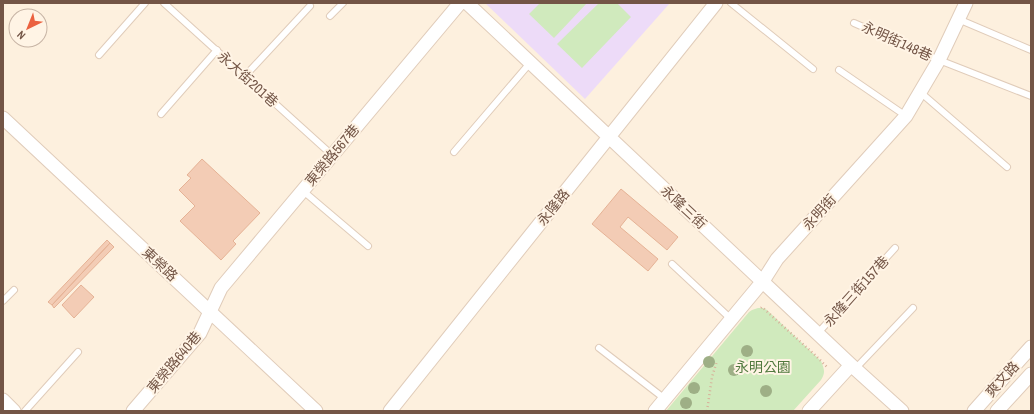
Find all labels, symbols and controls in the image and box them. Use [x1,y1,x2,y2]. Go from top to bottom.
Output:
north arrow [8,8,48,48]
street label: 永明街148巷 [859,17,935,65]
text: N [14,28,28,43]
street label: 永大街201巷 [214,47,282,111]
street label: 東榮路567巷 [301,120,363,190]
street label: 永隆三街 [657,181,711,233]
street label: 永隆路 [533,185,573,229]
street label: 永明街 [798,190,840,234]
street label: 東榮路 [139,243,181,285]
street label: 永隆三街157巷 [819,252,893,330]
street label: 東榮路640巷 [143,327,205,397]
street label: 爽文路 [981,357,1023,401]
park label: 永明公園 [735,358,791,376]

